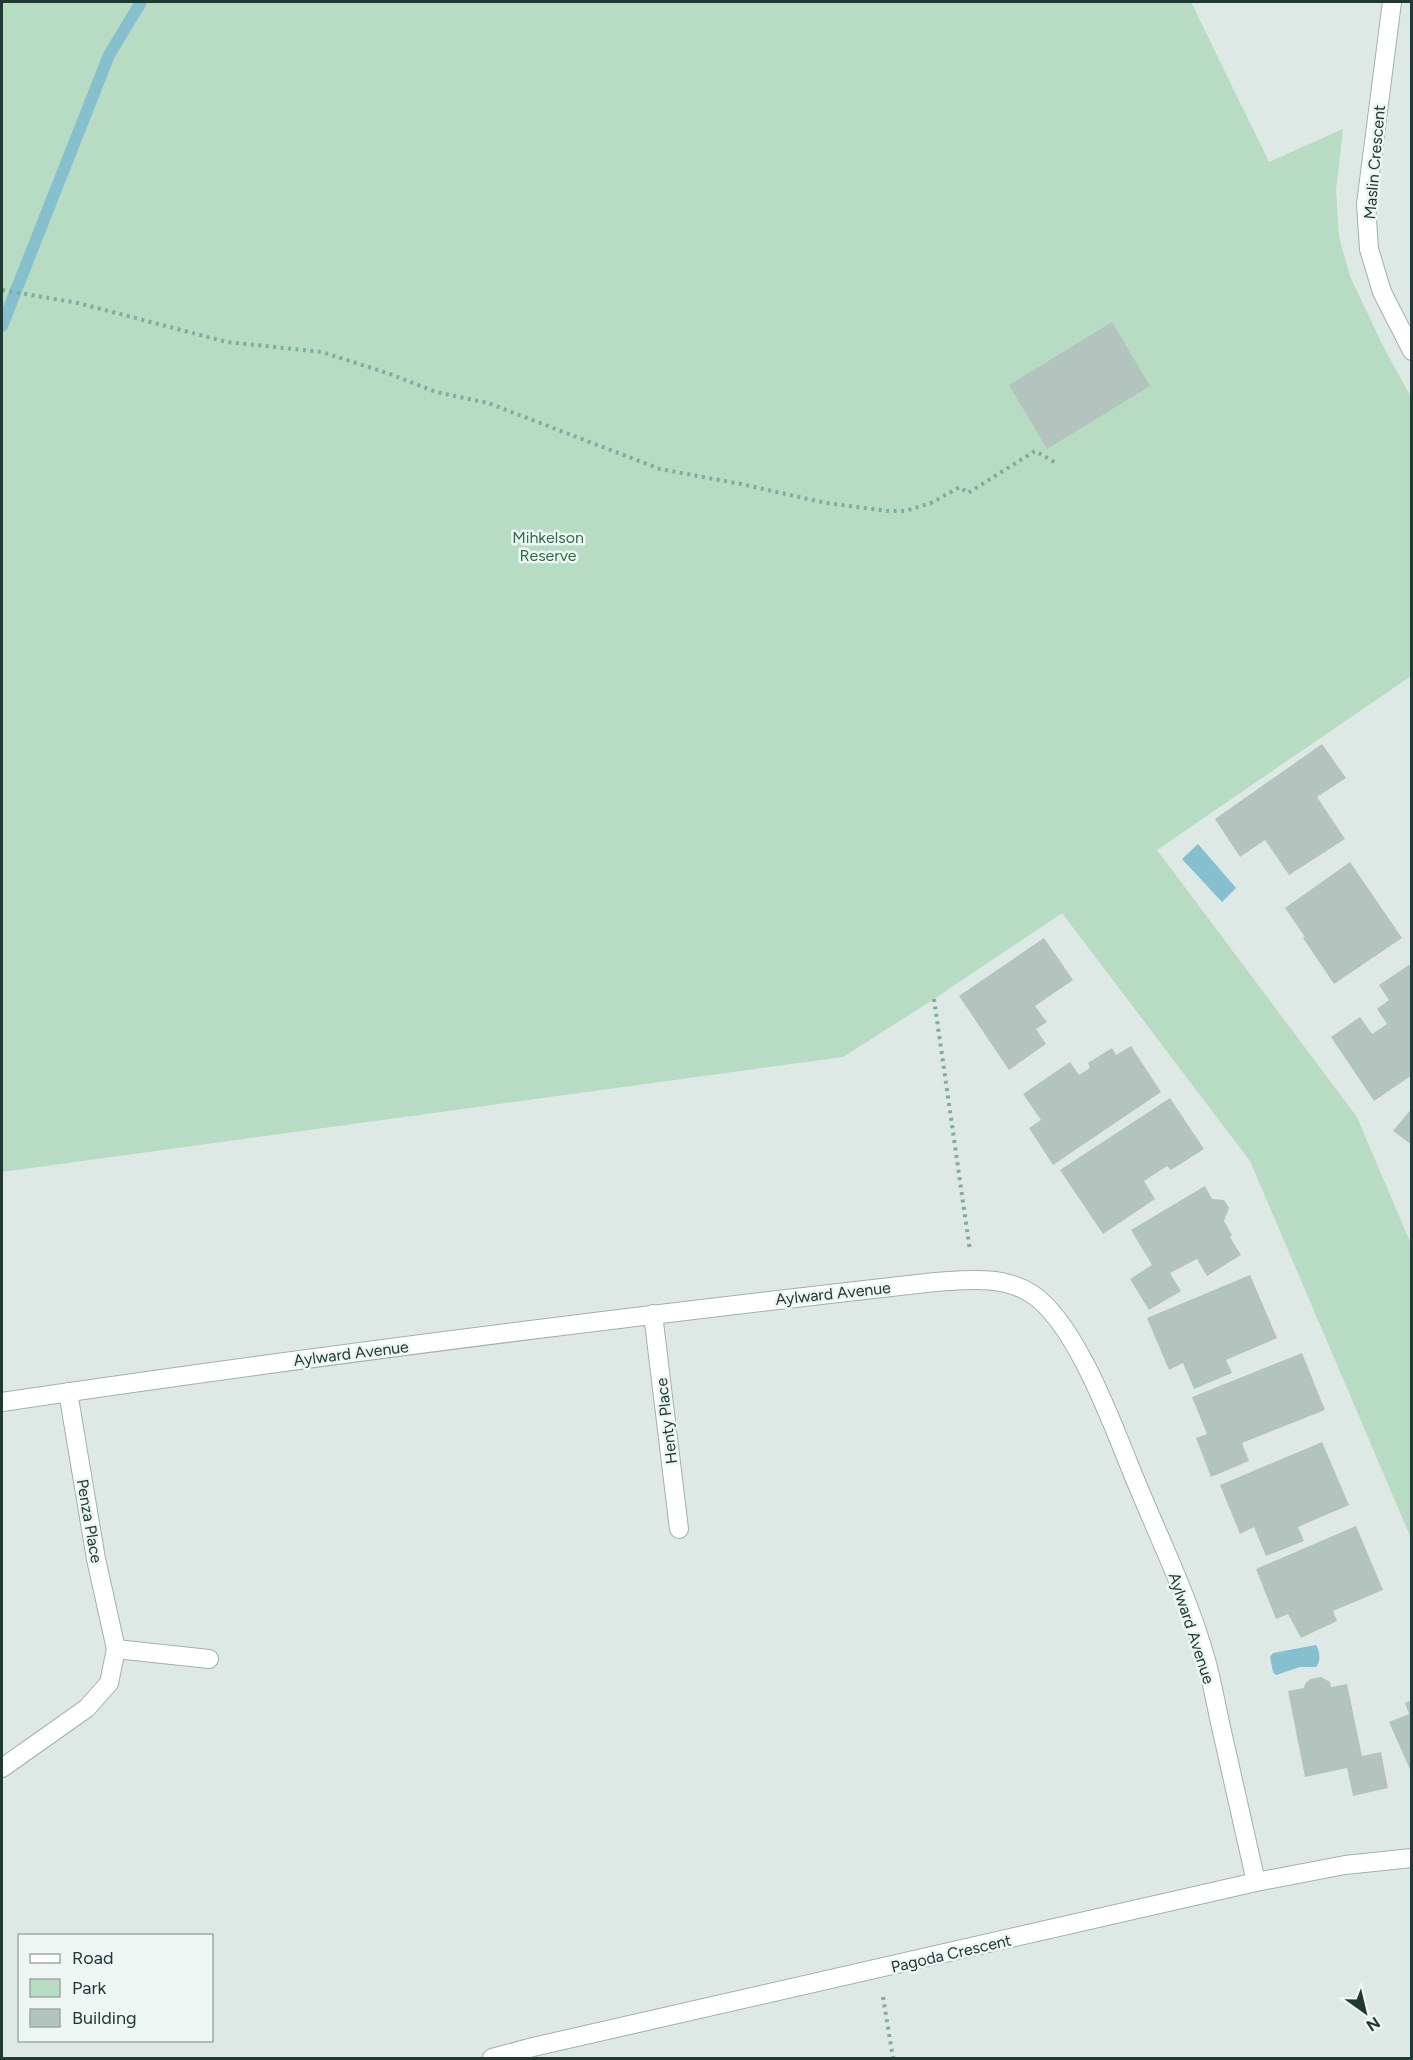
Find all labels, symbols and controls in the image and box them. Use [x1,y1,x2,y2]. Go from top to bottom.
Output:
street label: Maslin Crescent [1360,104,1389,220]
park label: Mihkelson Reserve [512,528,584,565]
street label: Aylward Avenue [774,1278,892,1309]
street label: Aylward Avenue [292,1337,410,1370]
street label: Henty Place [652,1377,681,1465]
street label: Penza Place [73,1478,106,1565]
street label: Aylward Avenue [1165,1570,1219,1686]
street label: Pagoda Crescent [889,1930,1013,1977]
legend [18,1934,213,2042]
text: Road [72,1947,113,1969]
text: Park [72,1977,107,1999]
north arrow [1335,1982,1395,2042]
text: Building [72,2007,137,2029]
text: N [1363,2013,1384,2035]

